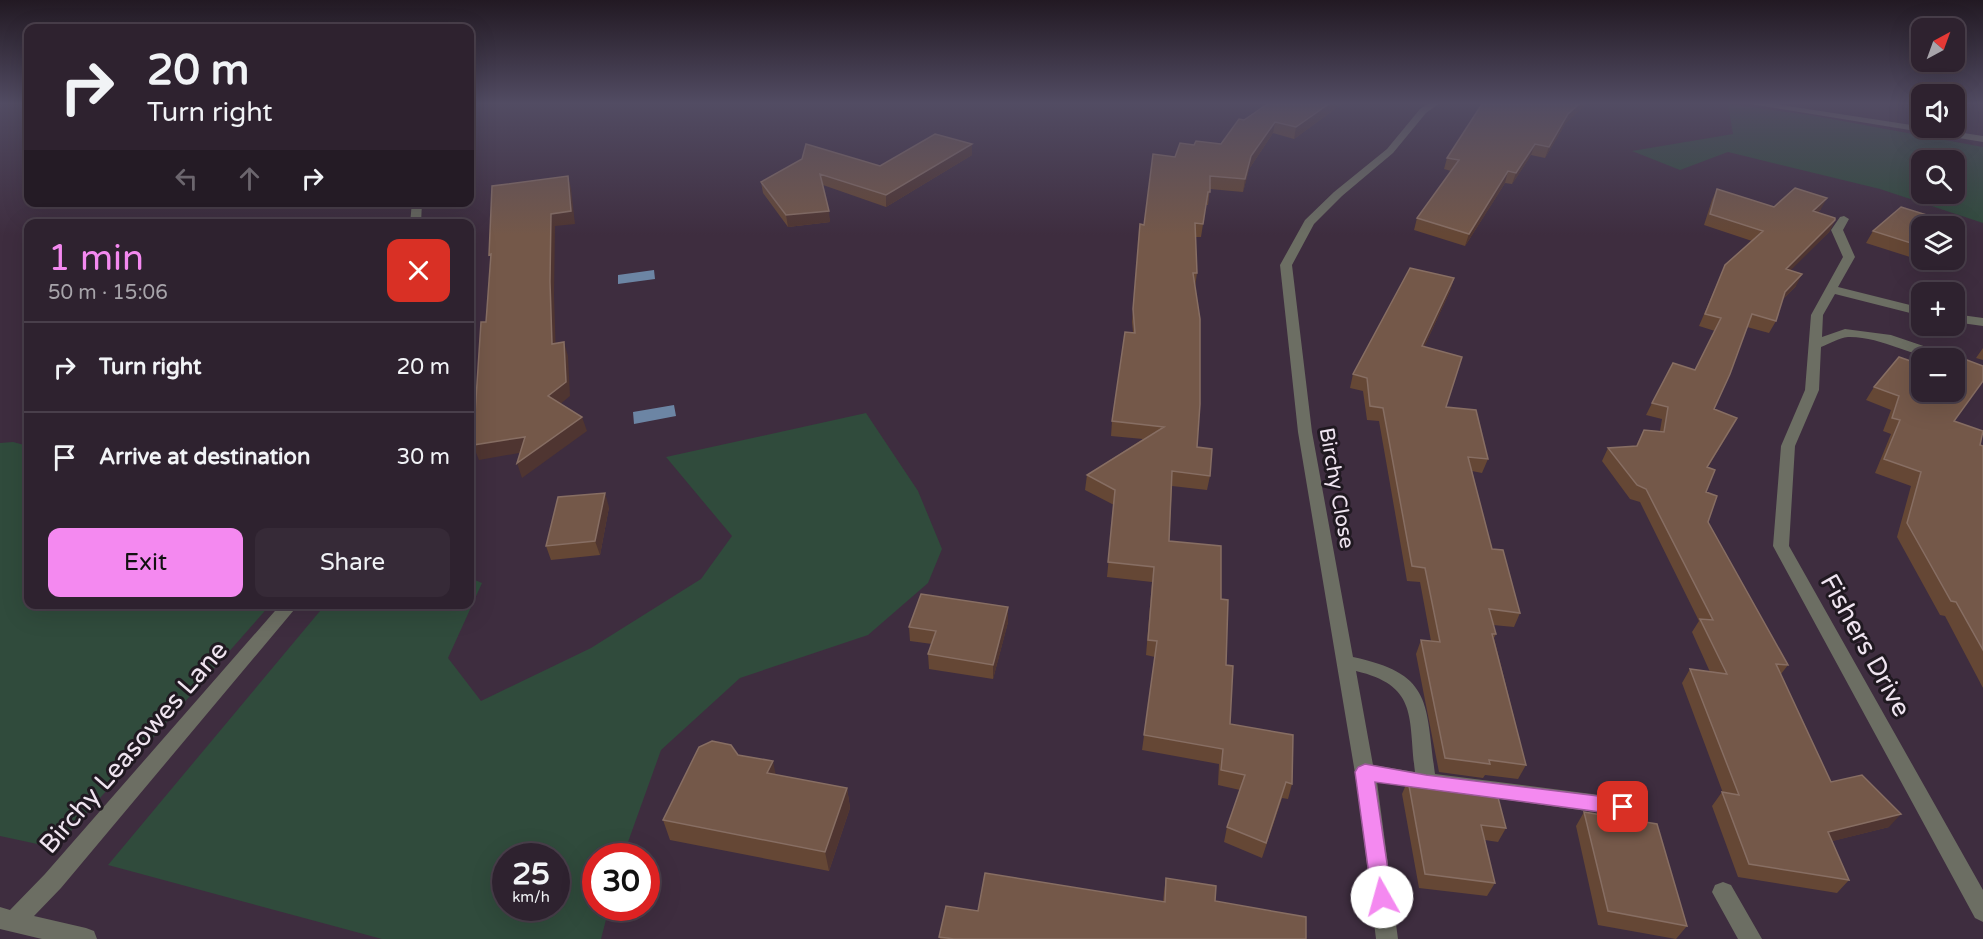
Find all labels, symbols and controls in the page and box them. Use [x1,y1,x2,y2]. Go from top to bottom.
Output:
north arrow [1911,18,1965,72]
map controls [1911,18,1965,402]
text: 20 m [147,45,249,96]
icon: right [48,48,126,126]
button: sound [1911,84,1965,138]
text: Turn right [147,96,273,129]
button: search [1911,150,1965,204]
icon: left [170,162,203,195]
icon: ahead [233,162,266,195]
icon: right [296,162,329,195]
button: layers [1911,216,1965,270]
text: 1 min [48,237,144,280]
button: close [387,239,450,302]
text: 50 m · 15:06 [48,281,168,305]
button: + [1911,282,1965,336]
button: − [1911,348,1965,402]
icon: right [48,351,81,384]
text: Turn right [99,354,201,380]
text: 20 m [396,354,450,380]
street label: Birchy Close [1314,426,1359,551]
icon: arrive [48,441,81,474]
text: Arrive at destination [99,444,310,470]
text: 30 m [396,444,450,470]
button: Exit [48,528,243,597]
button: Share [255,528,450,597]
street label: Fishers Drive [1814,569,1917,722]
street label: Birchy Leasowes Lane [33,635,234,860]
pin [1597,781,1648,832]
icon: arrive [1606,790,1639,823]
speed limit sign: 30 [582,843,660,921]
text: 25 [512,856,550,893]
position arrow [1350,865,1414,929]
text: km/h [512,888,550,906]

